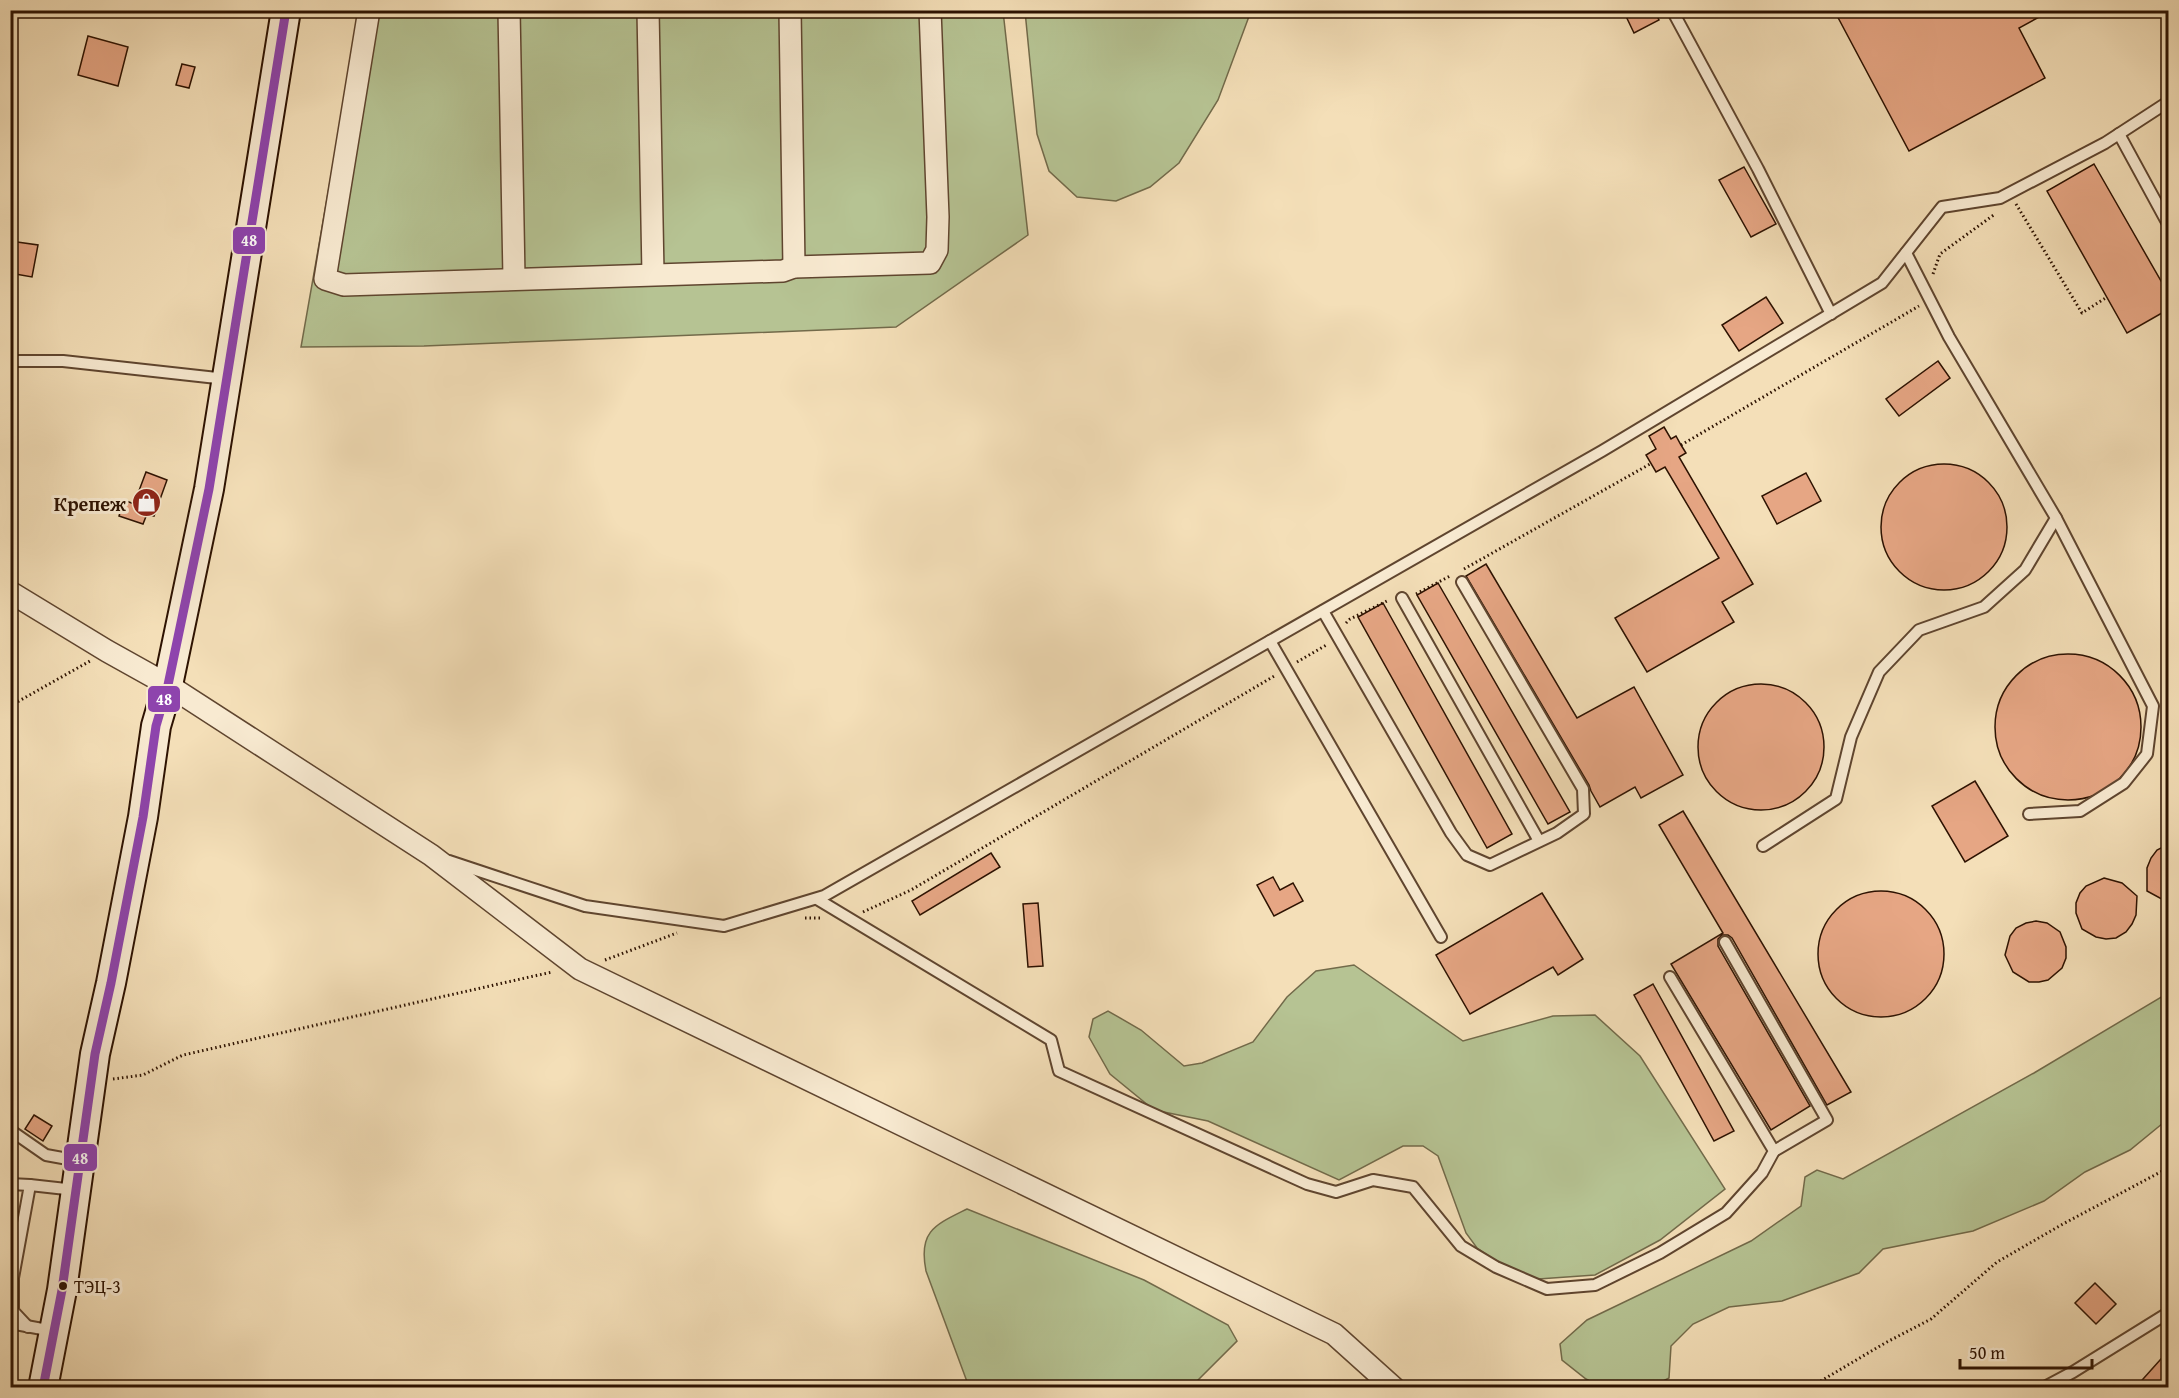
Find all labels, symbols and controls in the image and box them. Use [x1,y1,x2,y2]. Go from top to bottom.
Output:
line badge: 48 [232,226,266,255]
text: 48 [241,228,257,252]
shop icon: Крепеж [131,487,163,519]
place label: Крепеж [54,489,126,518]
line badge: 48 [147,685,181,713]
text: 48 [156,687,172,711]
line badge: 48 [63,1143,98,1172]
text: 48 [72,1146,88,1170]
place label: ТЭЦ-3 [74,1273,121,1300]
marker: ТЭЦ-3 [57,1280,69,1292]
scale bar [1960,1332,2092,1370]
text: 50 m [1969,1339,2005,1366]

